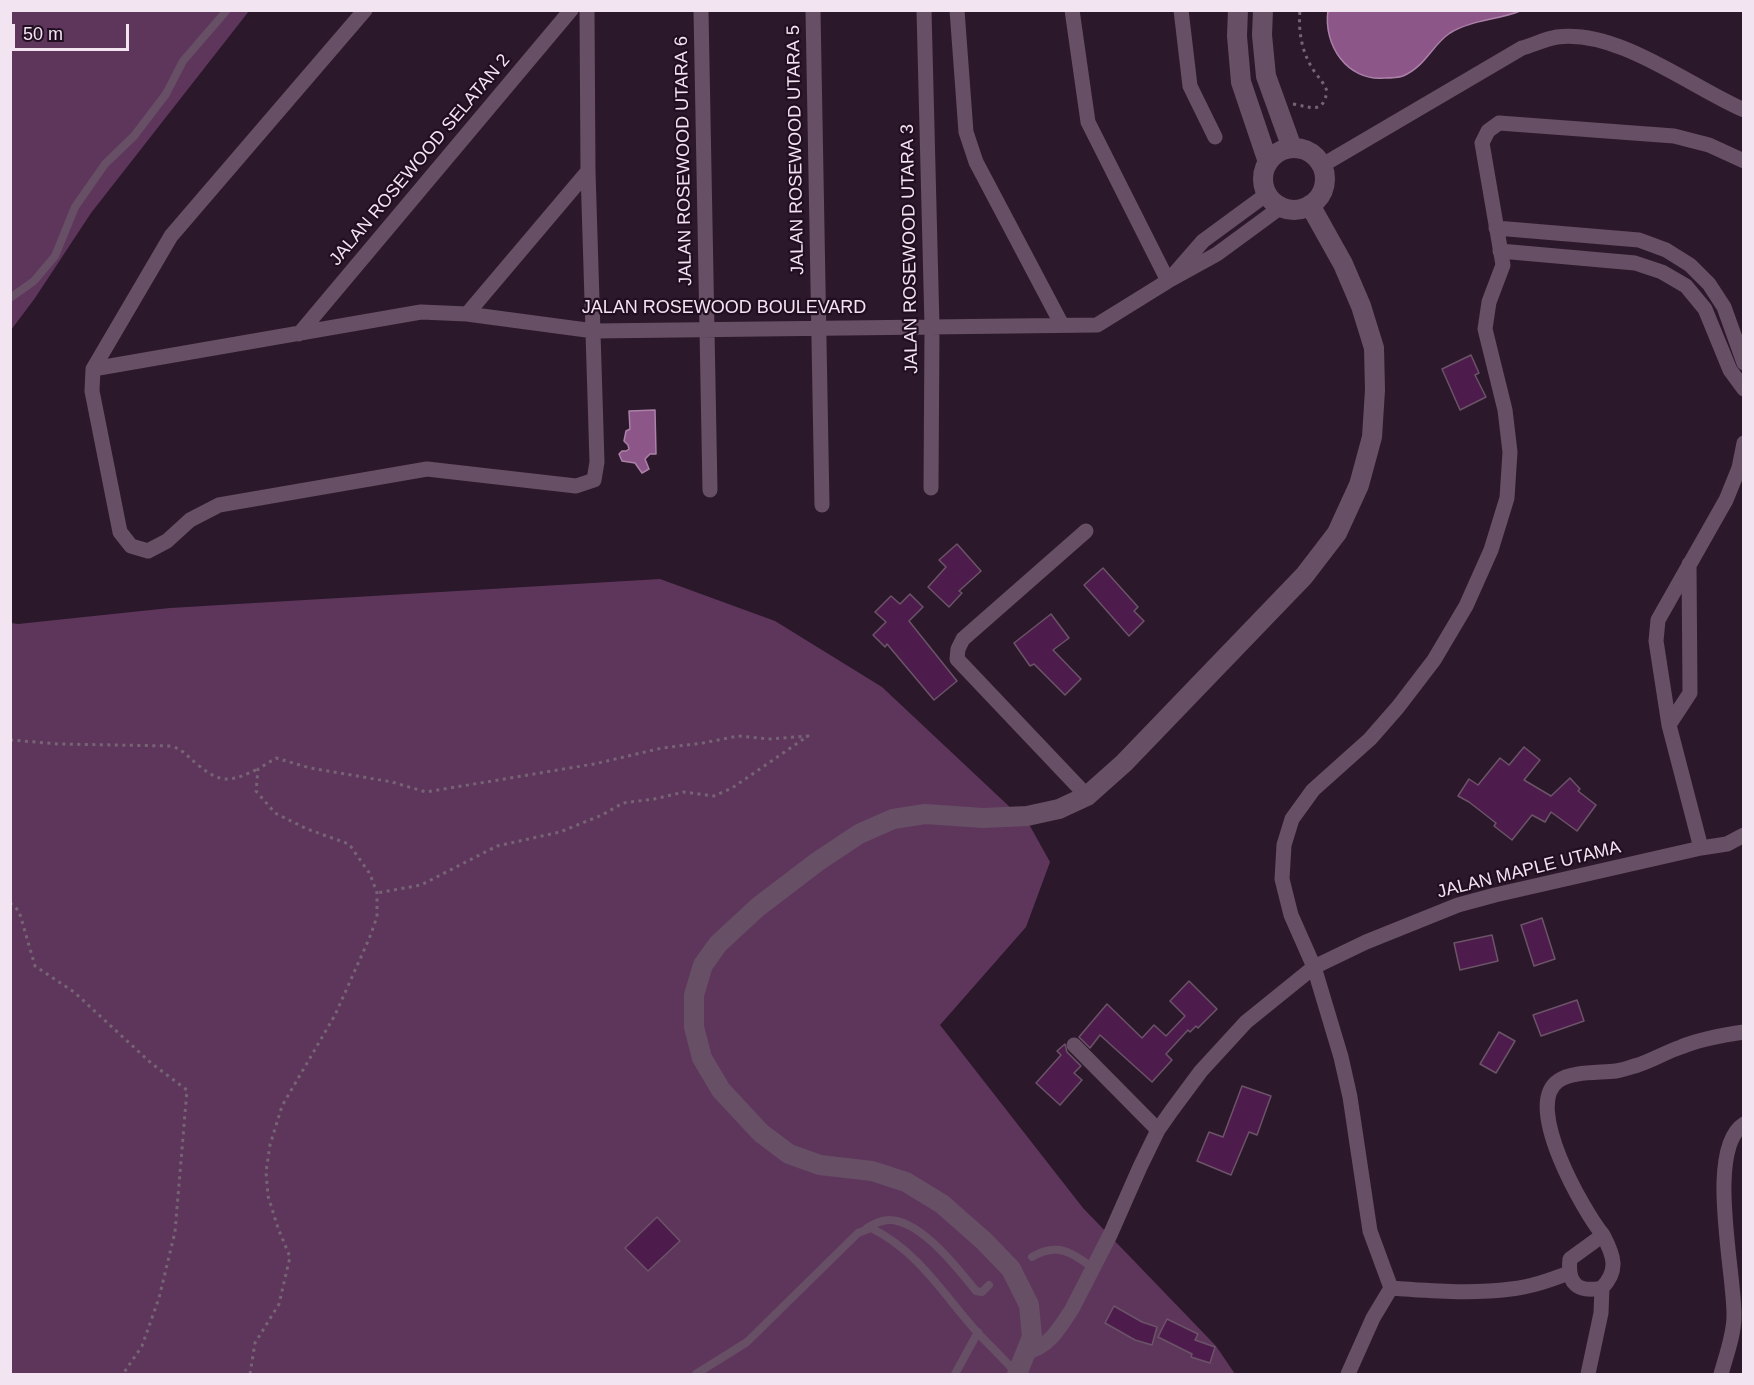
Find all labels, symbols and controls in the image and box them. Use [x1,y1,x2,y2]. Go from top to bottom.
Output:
scale bar [15,12,132,50]
text: 50 m [23,24,63,44]
street label: JALAN ROSEWOOD UTARA 5 [783,25,809,275]
street label: JALAN ROSEWOOD UTARA 6 [671,36,697,286]
street label: JALAN ROSEWOOD SELATAN 2 [325,50,515,270]
street label: JALAN ROSEWOOD UTARA 3 [897,124,923,374]
street label: JALAN ROSEWOOD BOULEVARD [582,297,866,319]
street label: JALAN MAPLE UTAMA [1435,837,1623,903]

